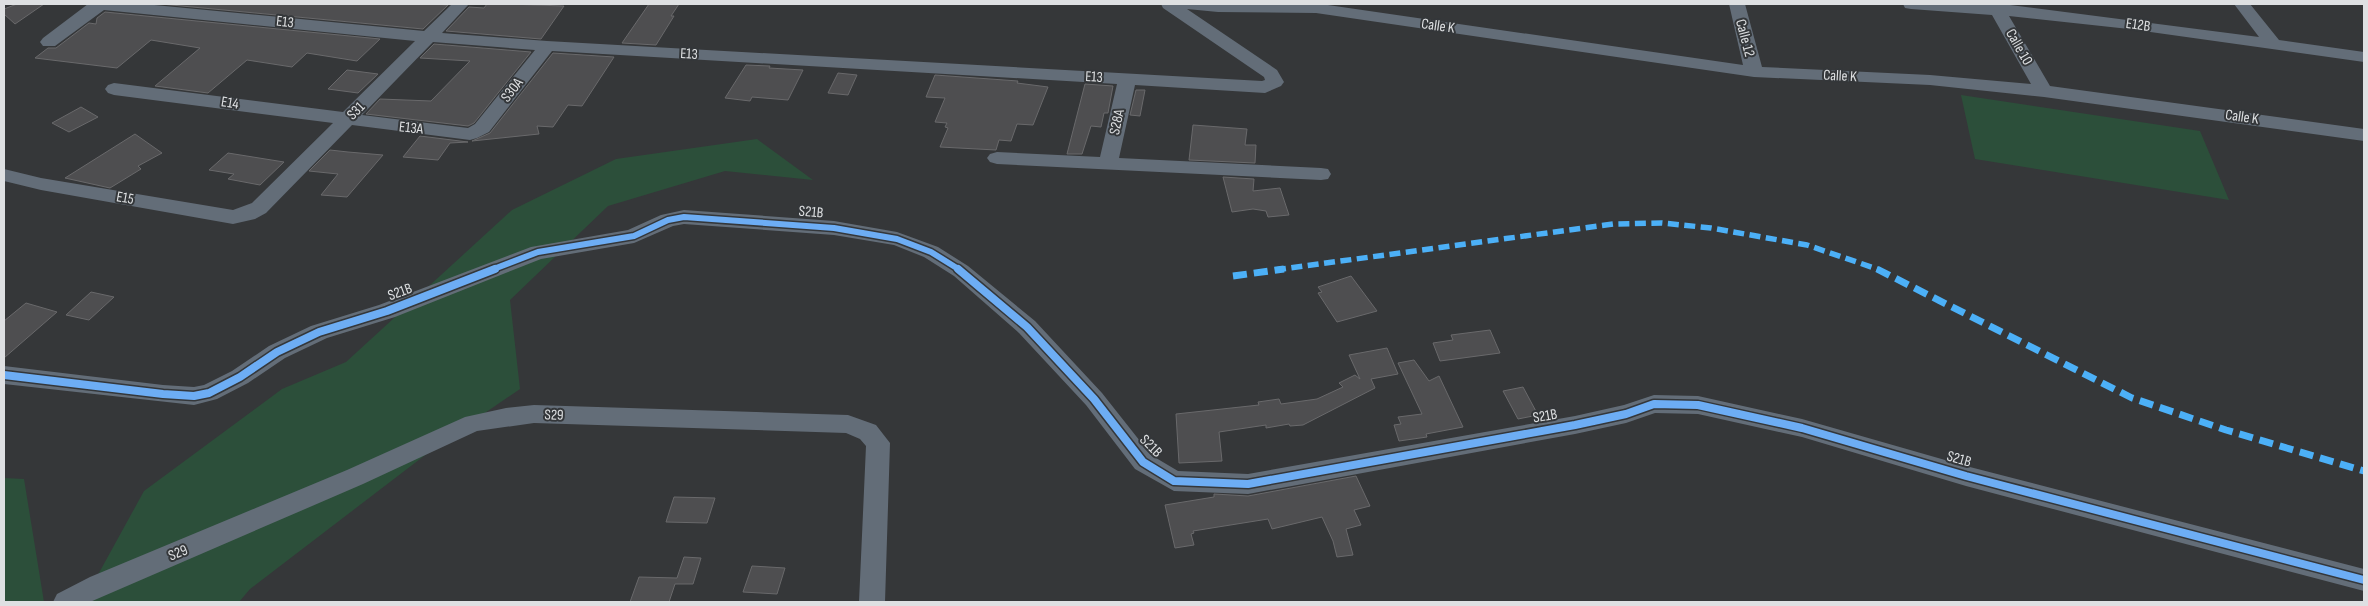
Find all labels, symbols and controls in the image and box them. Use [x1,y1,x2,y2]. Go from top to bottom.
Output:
street label: E13 [275,12,295,32]
street label: Calle K [1420,14,1456,38]
street label: E12B [2125,14,2152,36]
street label: Calle 12 [1731,17,1759,59]
street label: Calle 10 [2001,25,2037,69]
street label: E13 [680,44,698,64]
street label: Calle K [1823,66,1857,86]
street label: E13 [1085,67,1103,87]
street label: S30A [497,74,528,106]
street label: E14 [220,92,240,114]
street label: S31 [343,97,370,124]
street label: Calle K [2224,105,2260,129]
street label: S28A [1105,107,1129,136]
street label: E13A [398,117,425,139]
street label: E15 [115,187,135,209]
street label: S21B [798,201,824,223]
street label: S21B [385,279,415,305]
street label: S21B [1531,404,1559,427]
street label: S29 [544,405,564,425]
street label: S21B [1136,431,1167,462]
street label: S21B [1945,446,1974,472]
street label: S29 [166,541,190,565]

